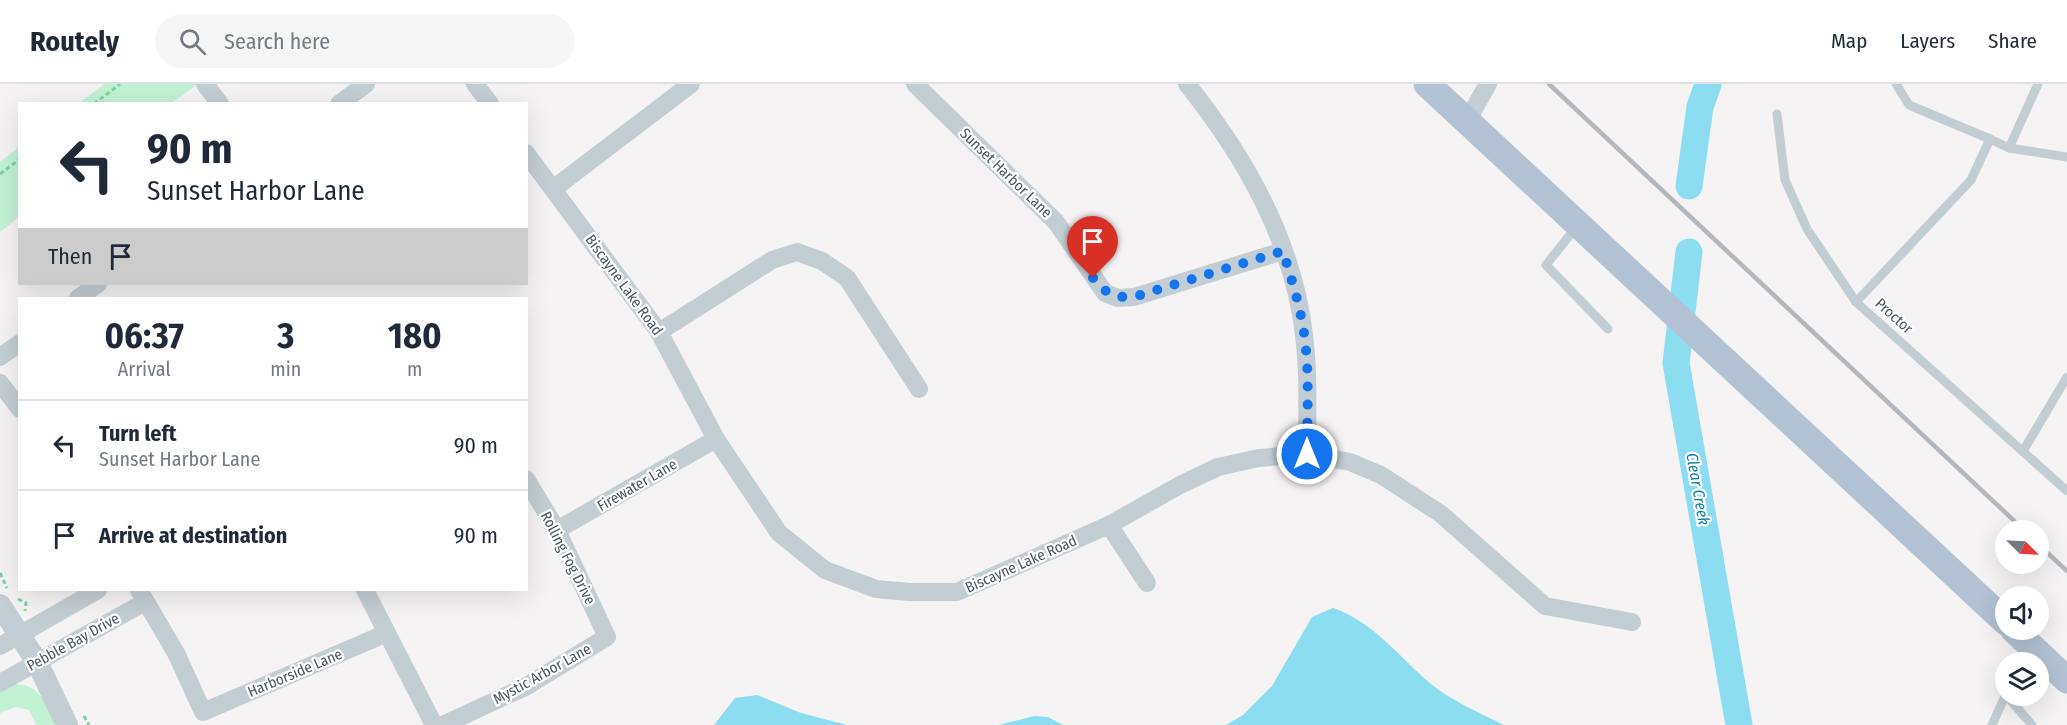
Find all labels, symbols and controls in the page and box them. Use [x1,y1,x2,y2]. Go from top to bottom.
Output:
search box [155,14,575,68]
text: Routely [30,25,119,58]
icon: search [176,25,209,58]
text: Search here [224,28,330,55]
text: Map [1831,28,1867,54]
text: Layers [1900,28,1955,54]
text: Share [1988,28,2037,54]
text: 90 m [147,124,232,174]
street label: Sunset Harbor Lane [956,125,1056,221]
icon: left [48,126,126,204]
text: Sunset Harbor Lane [147,175,365,207]
pin [1067,216,1118,278]
icon: arrive [1076,225,1109,258]
street label: Biscayne Lake Road [581,231,667,339]
icon: arrive [104,240,137,273]
text: Then [48,243,92,270]
street label: Proctor [1871,294,1917,338]
text: 06:37 [104,314,184,358]
text: 3 [277,314,294,358]
text: 180 [388,314,442,358]
text: Arrival [118,357,171,381]
text: min [270,357,301,381]
text: m [407,357,422,381]
text: Turn left [99,420,177,447]
position arrow [1275,422,1339,486]
icon: left [48,429,81,462]
text: 90 m [454,432,498,459]
text: Sunset Harbor Lane [99,447,260,471]
water label: Clear Creek [1682,451,1714,527]
street label: Firewater Lane [594,455,680,515]
street label: Rolling Fog Drive [537,508,599,608]
icon: arrive [48,519,81,552]
north arrow [1995,520,2049,574]
map controls [1995,520,2049,706]
text: Arrive at destination [99,522,287,549]
text: 90 m [454,522,498,549]
street label: Biscayne Lake Road [962,531,1080,597]
button: sound [1995,586,2049,640]
street label: Pebble Bay Drive [24,609,122,675]
street label: Mystic Arbor Lane [490,640,594,708]
street label: Harborside Lane [245,645,345,701]
button: layers [1995,652,2049,706]

